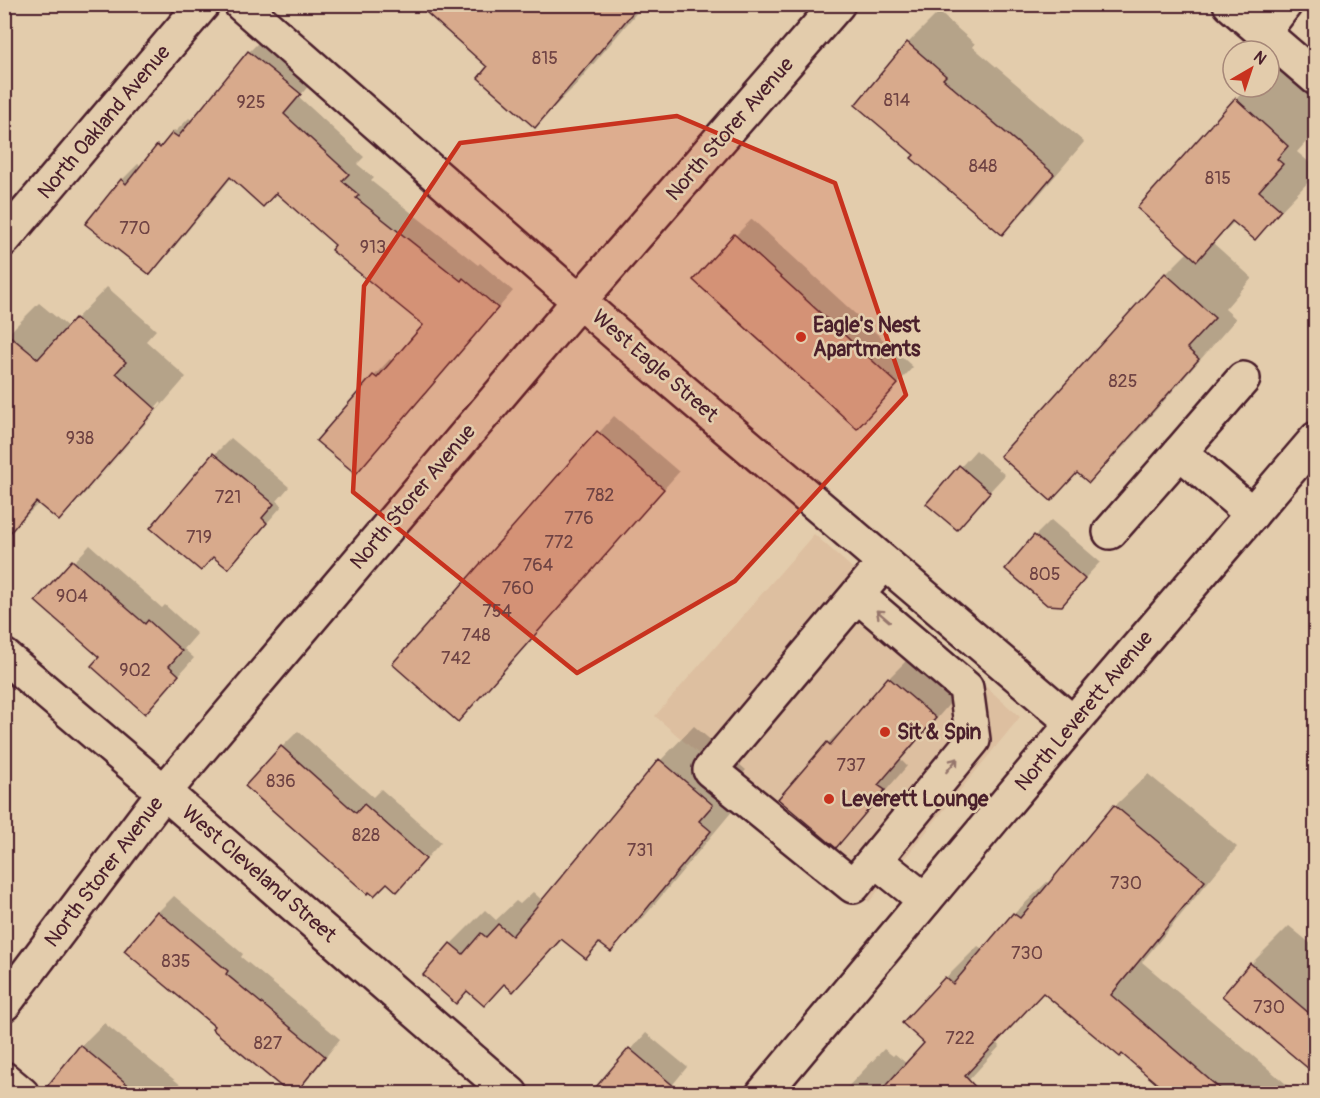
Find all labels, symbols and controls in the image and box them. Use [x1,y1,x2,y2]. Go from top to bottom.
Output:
street label: North Oakland Avenue [32,39,177,205]
north arrow [1221,39,1281,99]
house number: 815 [532,47,558,70]
text: N [1249,47,1270,69]
street label: North Storer Avenue [660,51,800,206]
house number: 814 [884,89,911,112]
house number: 925 [236,91,266,114]
house number: 848 [969,155,997,178]
house number: 815 [1205,167,1231,190]
house number: 770 [119,217,151,240]
house number: 913 [360,236,386,259]
street label: West Eagle Street [586,304,724,429]
place label: Eagle's Nest Apartments [813,312,921,363]
marker: Eagle's Nest Apartments [794,330,808,344]
house number: 825 [1109,370,1137,393]
street label: North Storer Avenue [344,418,482,575]
house number: 938 [66,427,94,450]
house number: 782 [586,484,614,507]
house number: 721 [215,486,241,509]
house number: 776 [564,507,594,530]
house number: 719 [186,526,212,549]
house number: 772 [544,531,574,554]
house number: 764 [523,554,554,577]
house number: 805 [1029,563,1061,586]
house number: 760 [502,577,534,600]
house number: 904 [56,585,89,608]
house number: 754 [482,600,512,623]
one-way arrow [875,610,891,623]
house number: 748 [461,624,491,647]
street label: North Leverett Avenue [1009,625,1159,797]
house number: 742 [441,647,471,670]
house number: 902 [119,659,151,682]
place label: Sit & Spin [897,719,981,746]
marker: Sit & Spin [878,725,892,739]
house number: 737 [836,754,866,777]
one-way arrow [946,758,959,774]
house number: 836 [266,770,296,793]
place label: Leverett Lounge [841,786,989,813]
street label: North Storer Avenue [38,791,170,953]
marker: Leverett Lounge [822,792,836,806]
street label: West Cleveland Street [176,799,342,949]
house number: 828 [352,824,380,847]
house number: 731 [627,839,653,862]
house number: 730 [1110,872,1142,895]
house number: 730 [1011,942,1043,965]
house number: 835 [162,950,190,973]
house number: 730 [1253,996,1285,1019]
house number: 722 [945,1027,975,1050]
house number: 827 [254,1032,283,1055]

